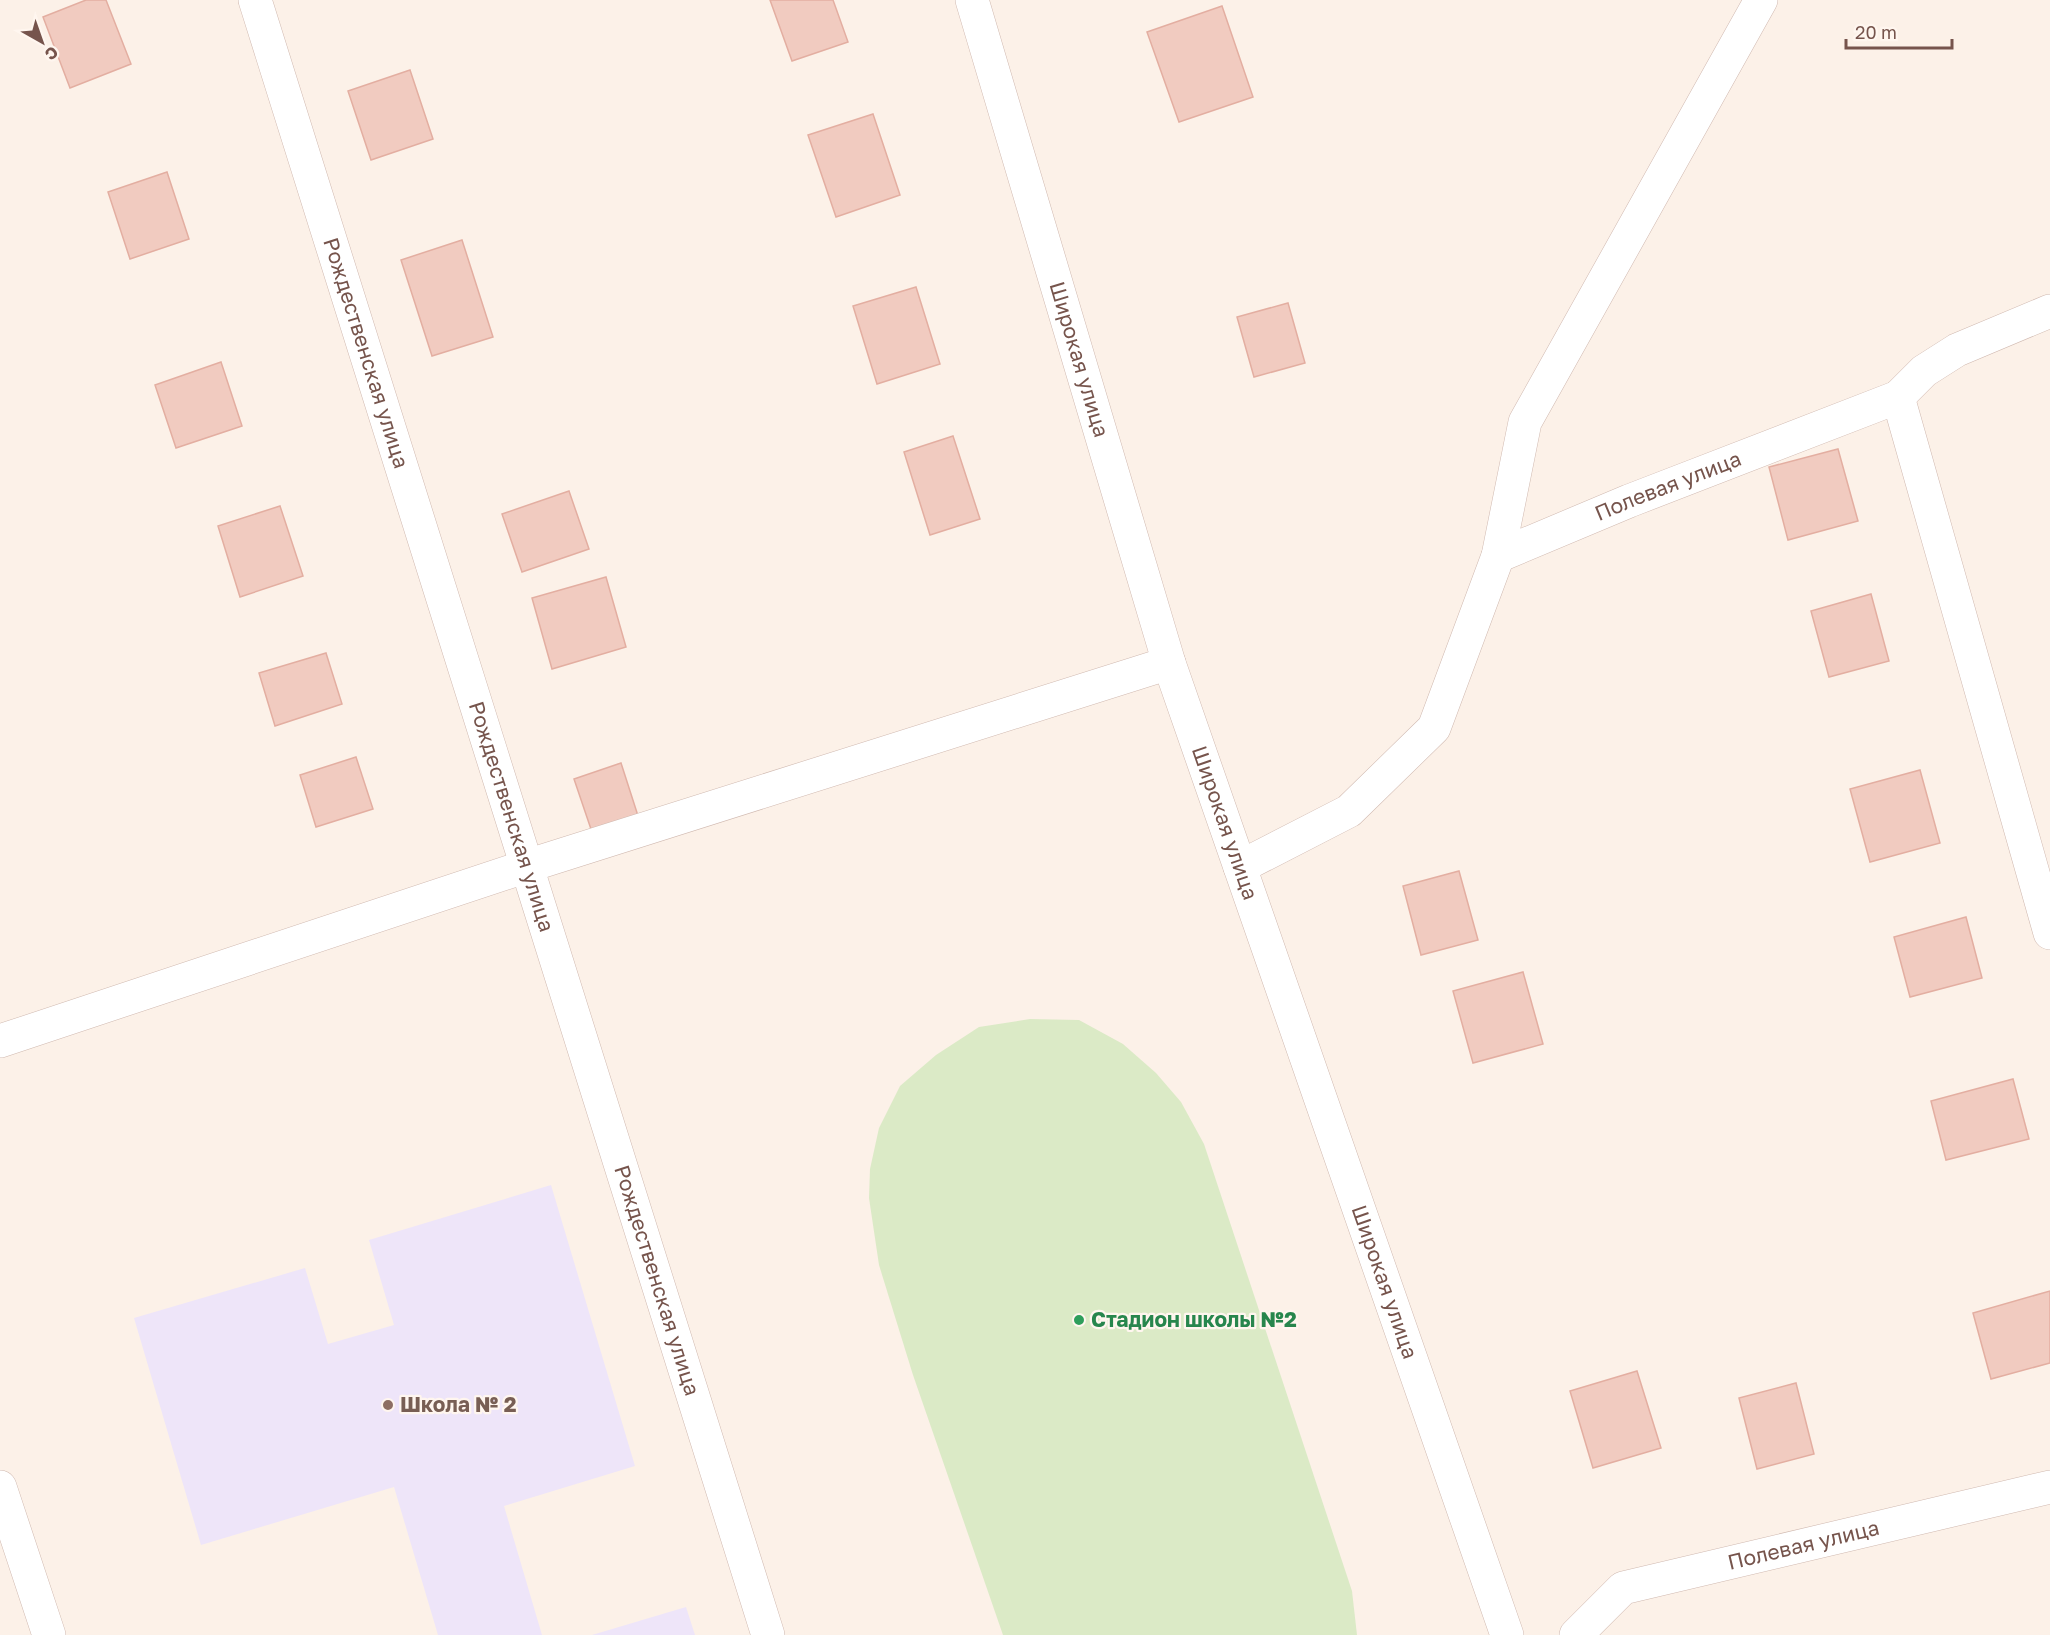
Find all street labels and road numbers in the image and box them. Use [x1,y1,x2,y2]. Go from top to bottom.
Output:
street label: Рождественская улица [318,234,415,471]
street label: Широкая улица [1044,278,1115,440]
street label: Полевая улица [1591,445,1745,526]
street label: Рождественская улица [464,698,561,935]
street label: Широкая улица [1187,742,1264,903]
street label: Рождественская улица [609,1162,706,1399]
street label: Широкая улица [1346,1201,1424,1362]
street label: Полевая улица [1725,1514,1882,1575]

